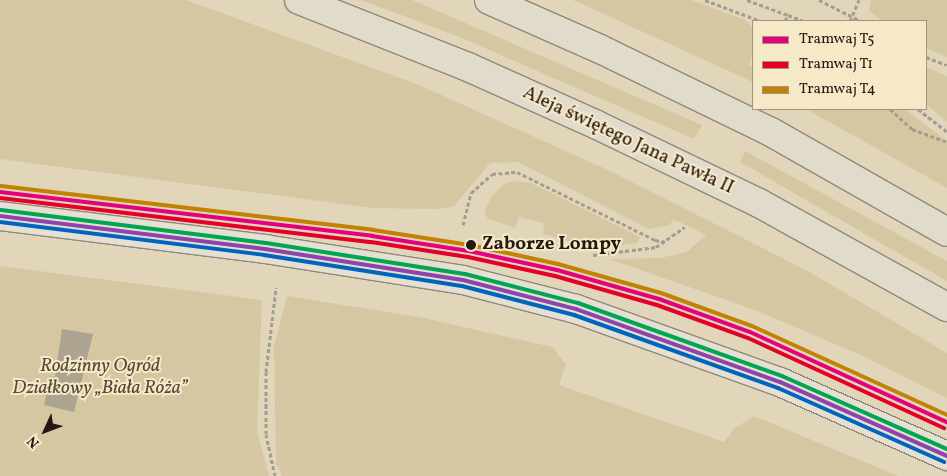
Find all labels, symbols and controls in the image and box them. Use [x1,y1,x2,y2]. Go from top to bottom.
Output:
legend [752,20,927,110]
text: Tramwaj T5 [799,29,874,50]
text: Tramwaj T1 [799,54,873,75]
text: Tramwaj T4 [799,79,876,100]
street label: Aleja świętego Jana Pawła II [519,82,737,200]
place label: Zaborze Lompy [482,234,621,256]
marker: Zaborze Lompy [464,238,478,252]
park label: Rodzinny Ogród Działkowy „Biała Róża” [12,356,188,400]
north arrow [20,406,70,456]
text: N [23,431,44,452]

